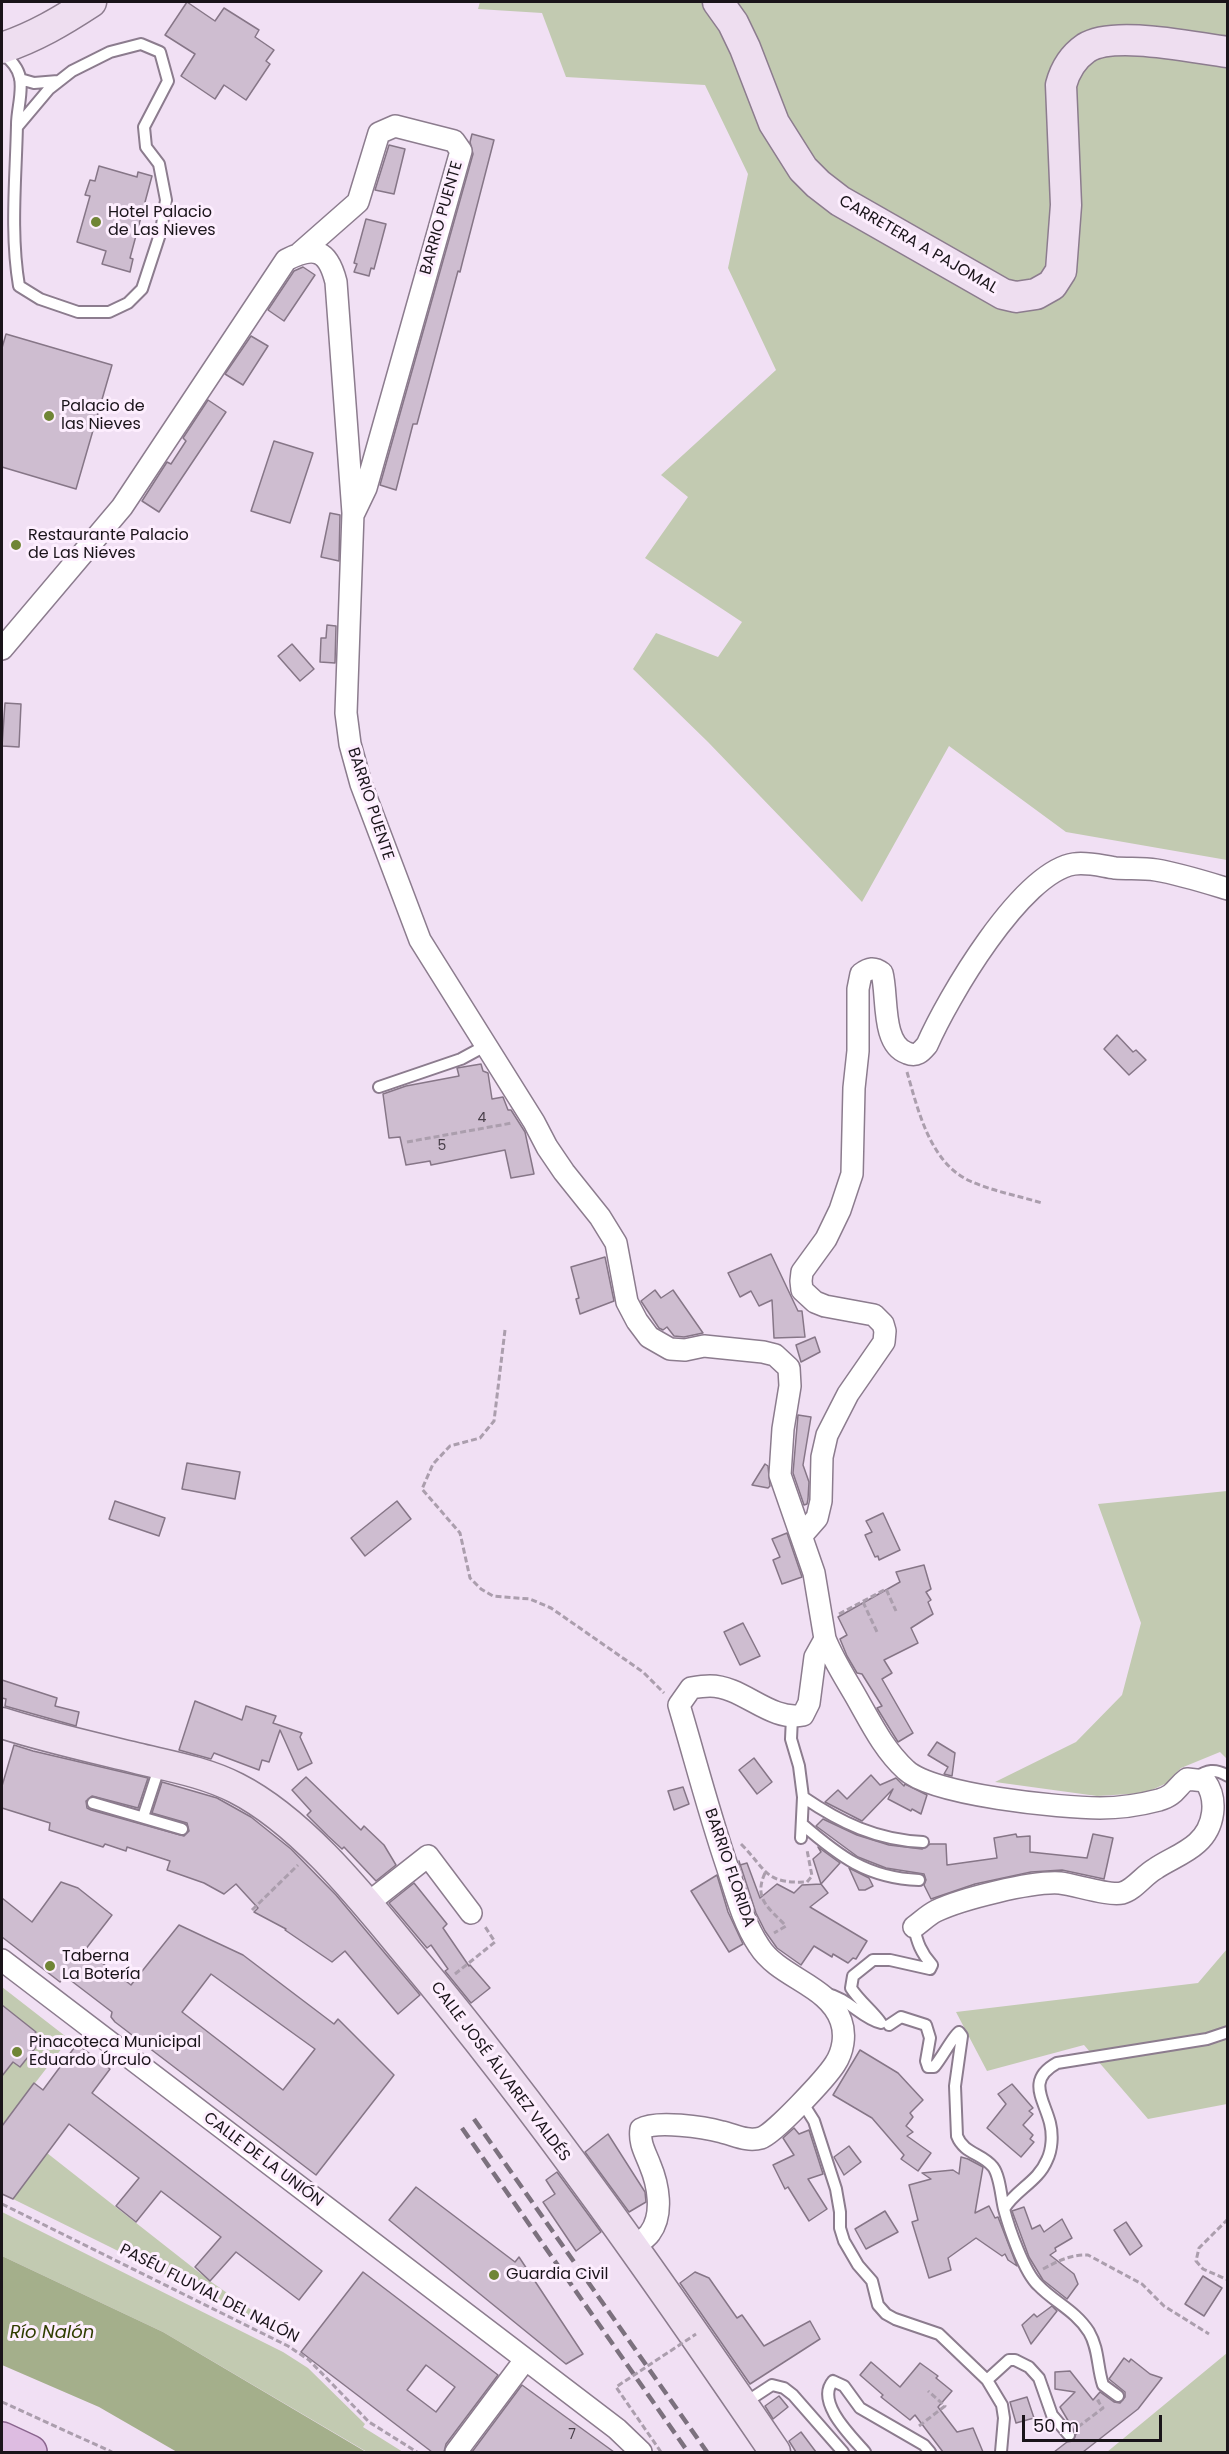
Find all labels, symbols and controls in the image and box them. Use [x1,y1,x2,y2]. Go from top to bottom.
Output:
street label: BARRIO PUENTE [417,159,467,277]
street label: CARRETERA A PAJOMAL [835,192,1001,298]
place label: Hotel Palacio de Las Nieves [108,203,216,241]
marker: Hotel Palacio de Las Nieves [89,215,103,229]
place label: Palacio de las Nieves [61,397,145,435]
marker: Palacio de las Nieves [42,409,56,423]
place label: Restaurante Palacio de Las Nieves [28,526,189,564]
marker: Restaurante Palacio de Las Nieves [9,538,23,552]
street label: BARRIO PUENTE [343,745,397,863]
house number: 4 [478,1110,486,1126]
house number: 5 [438,1138,446,1154]
street label: BARRIO FLORIDA [700,1806,758,1930]
place label: Taberna La Botería [62,1947,141,1985]
marker: Taberna La Botería [43,1959,57,1973]
street label: CALLE JOSÉ ÁLVAREZ VALDÉS [426,1978,574,2166]
place label: Pinacoteca Municipal Eduardo Úrculo [29,2033,201,2071]
marker: Pinacoteca Municipal Eduardo Úrculo [10,2045,24,2059]
street label: CALLE DE LA UNIÓN [199,2109,327,2211]
street label: PASÉU FLUVIAL DEL NALÓN [116,2240,302,2348]
place label: Guardia Civil [506,2265,608,2285]
marker: Guardia Civil [487,2268,501,2282]
water label: Río Nalón [10,2322,94,2344]
scale bar [1025,2403,1164,2441]
text: 50 m [1033,2413,1079,2438]
house number: 7 [568,2427,576,2443]

